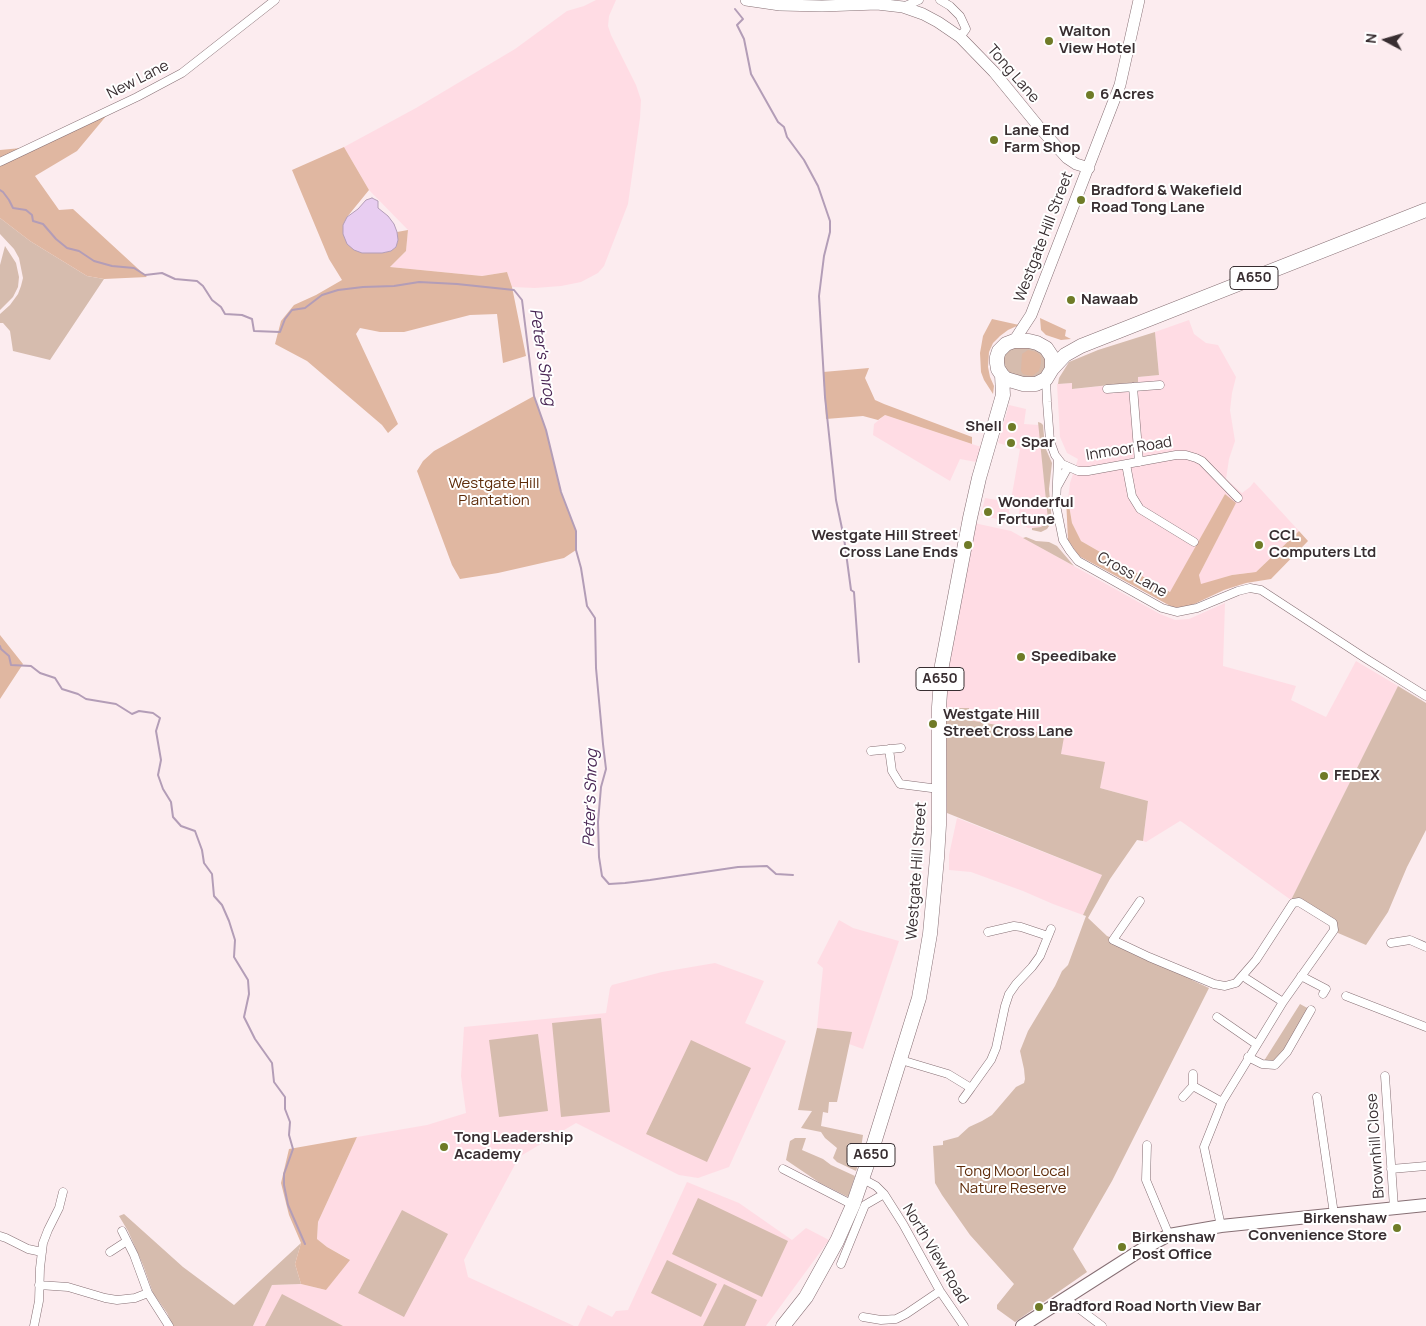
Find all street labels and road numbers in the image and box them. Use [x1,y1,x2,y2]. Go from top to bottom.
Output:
street label: Tong Lane [983,41,1043,107]
street label: New Lane [104,57,172,103]
street label: Westgate Hill Street [1011,169,1077,305]
road number: A650 [1230,266,1278,290]
street label: Inmoor Road [1085,433,1173,465]
street label: Cross Lane [1094,548,1170,602]
road number: A650 [916,668,964,691]
street label: Westgate Hill Street [903,801,931,941]
street label: Brownhill Close [1363,1093,1389,1199]
road number: A650 [847,1144,895,1166]
street label: North View Road [898,1201,972,1307]

